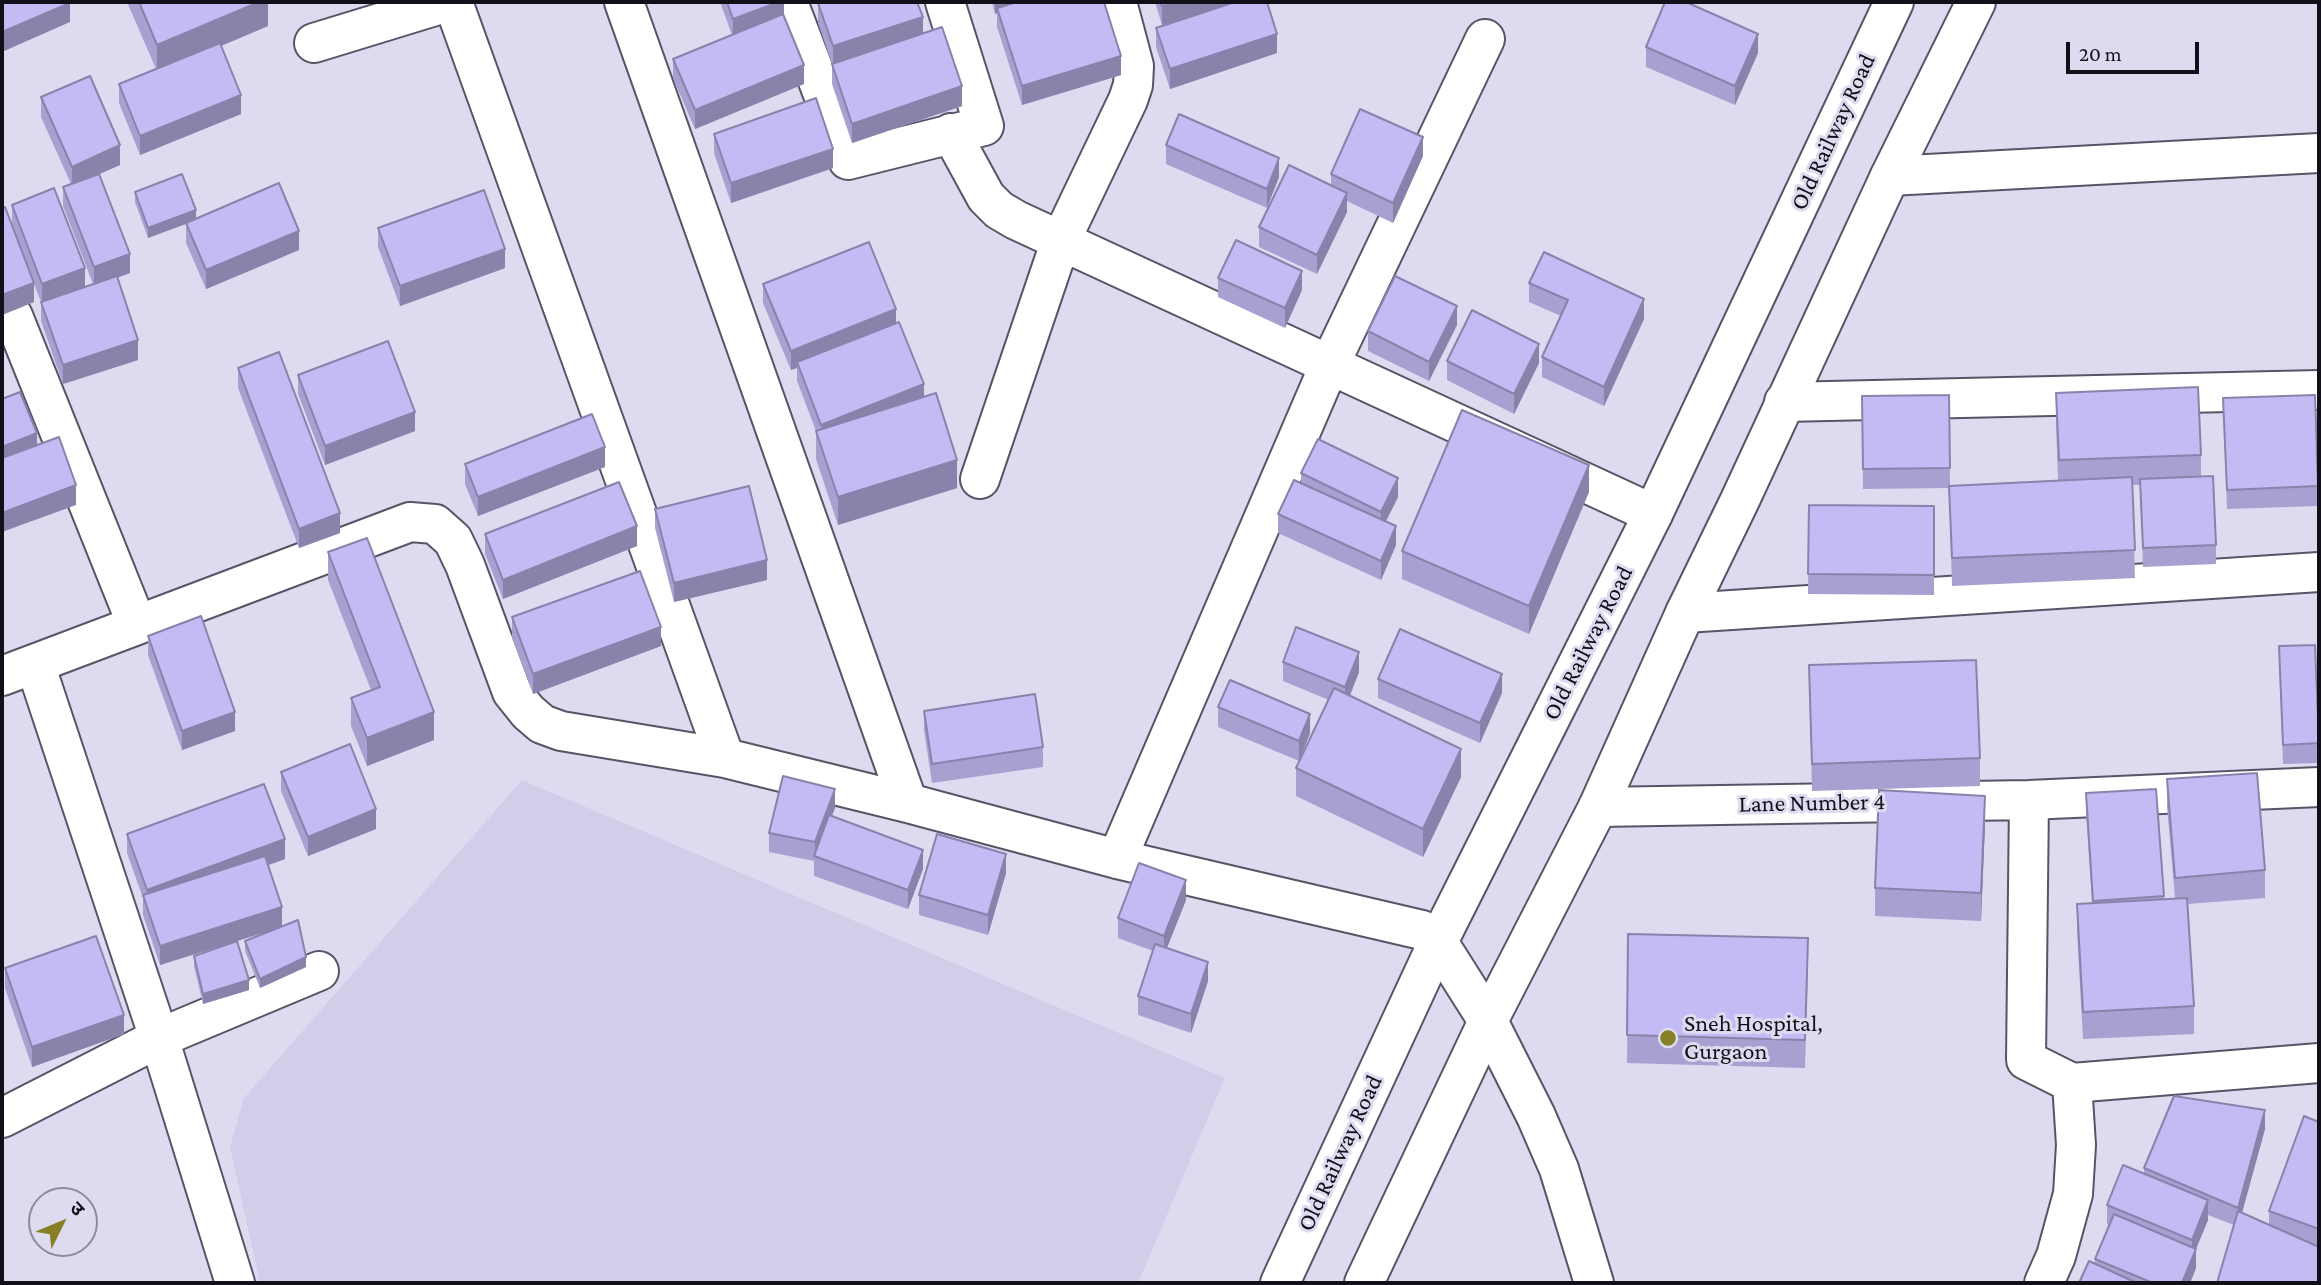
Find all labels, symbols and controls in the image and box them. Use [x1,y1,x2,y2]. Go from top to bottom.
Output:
scale bar [2069,28,2202,72]
text: 20 m [2079,42,2122,66]
street label: Old Railway Road [1784,49,1882,215]
street label: Old Railway Road [1537,561,1639,725]
street label: Lane Number 4 [1738,787,1886,819]
place label: Sneh Hospital, Gurgaon [1684,1010,1823,1066]
marker: Sneh Hospital, Gurgaon [1658,1028,1678,1048]
street label: Old Railway Road [1291,1070,1389,1236]
north arrow [28,1187,98,1257]
text: उ [66,1197,89,1220]

